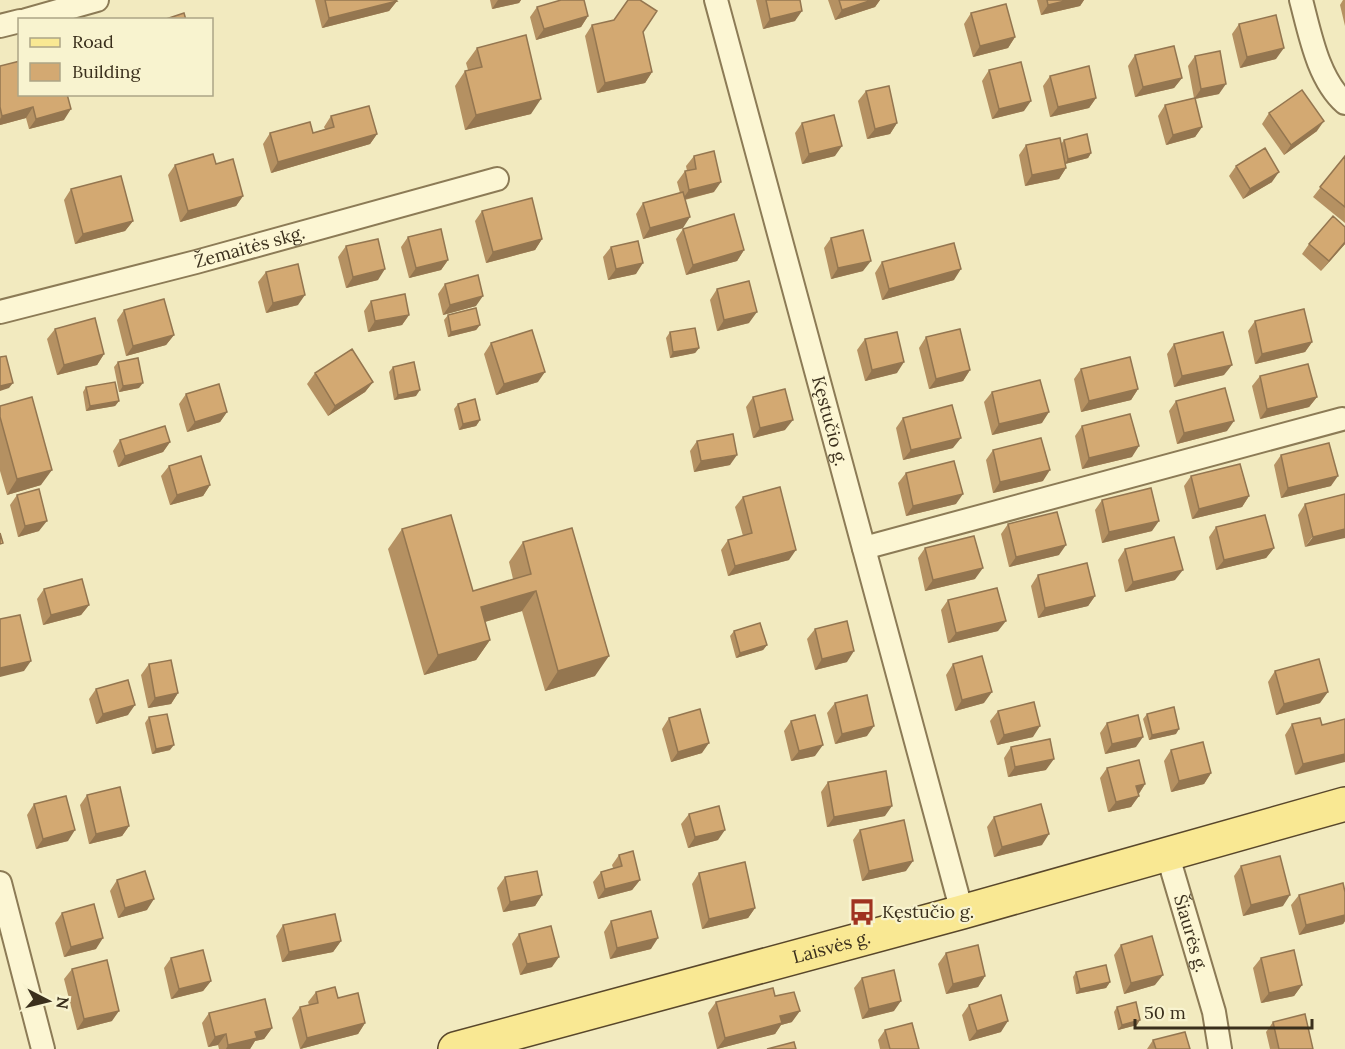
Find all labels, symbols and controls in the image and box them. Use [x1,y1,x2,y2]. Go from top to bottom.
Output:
legend [18,18,213,96]
text: Road [72,30,114,53]
text: Building [72,60,142,83]
street label: Žemaitės skg. [192,221,307,273]
street label: Kęstučio g. [807,373,853,468]
street label: Šiaurės g. [1169,892,1214,975]
bus stop icon: Kęstučio g. [847,897,877,927]
place label: Kęstučio g. [882,900,974,923]
street label: Laisvės g. [790,925,873,968]
north arrow [18,971,78,1031]
scale bar [1135,992,1312,1030]
text: N [52,995,74,1010]
text: 50 m [1144,1001,1186,1024]

